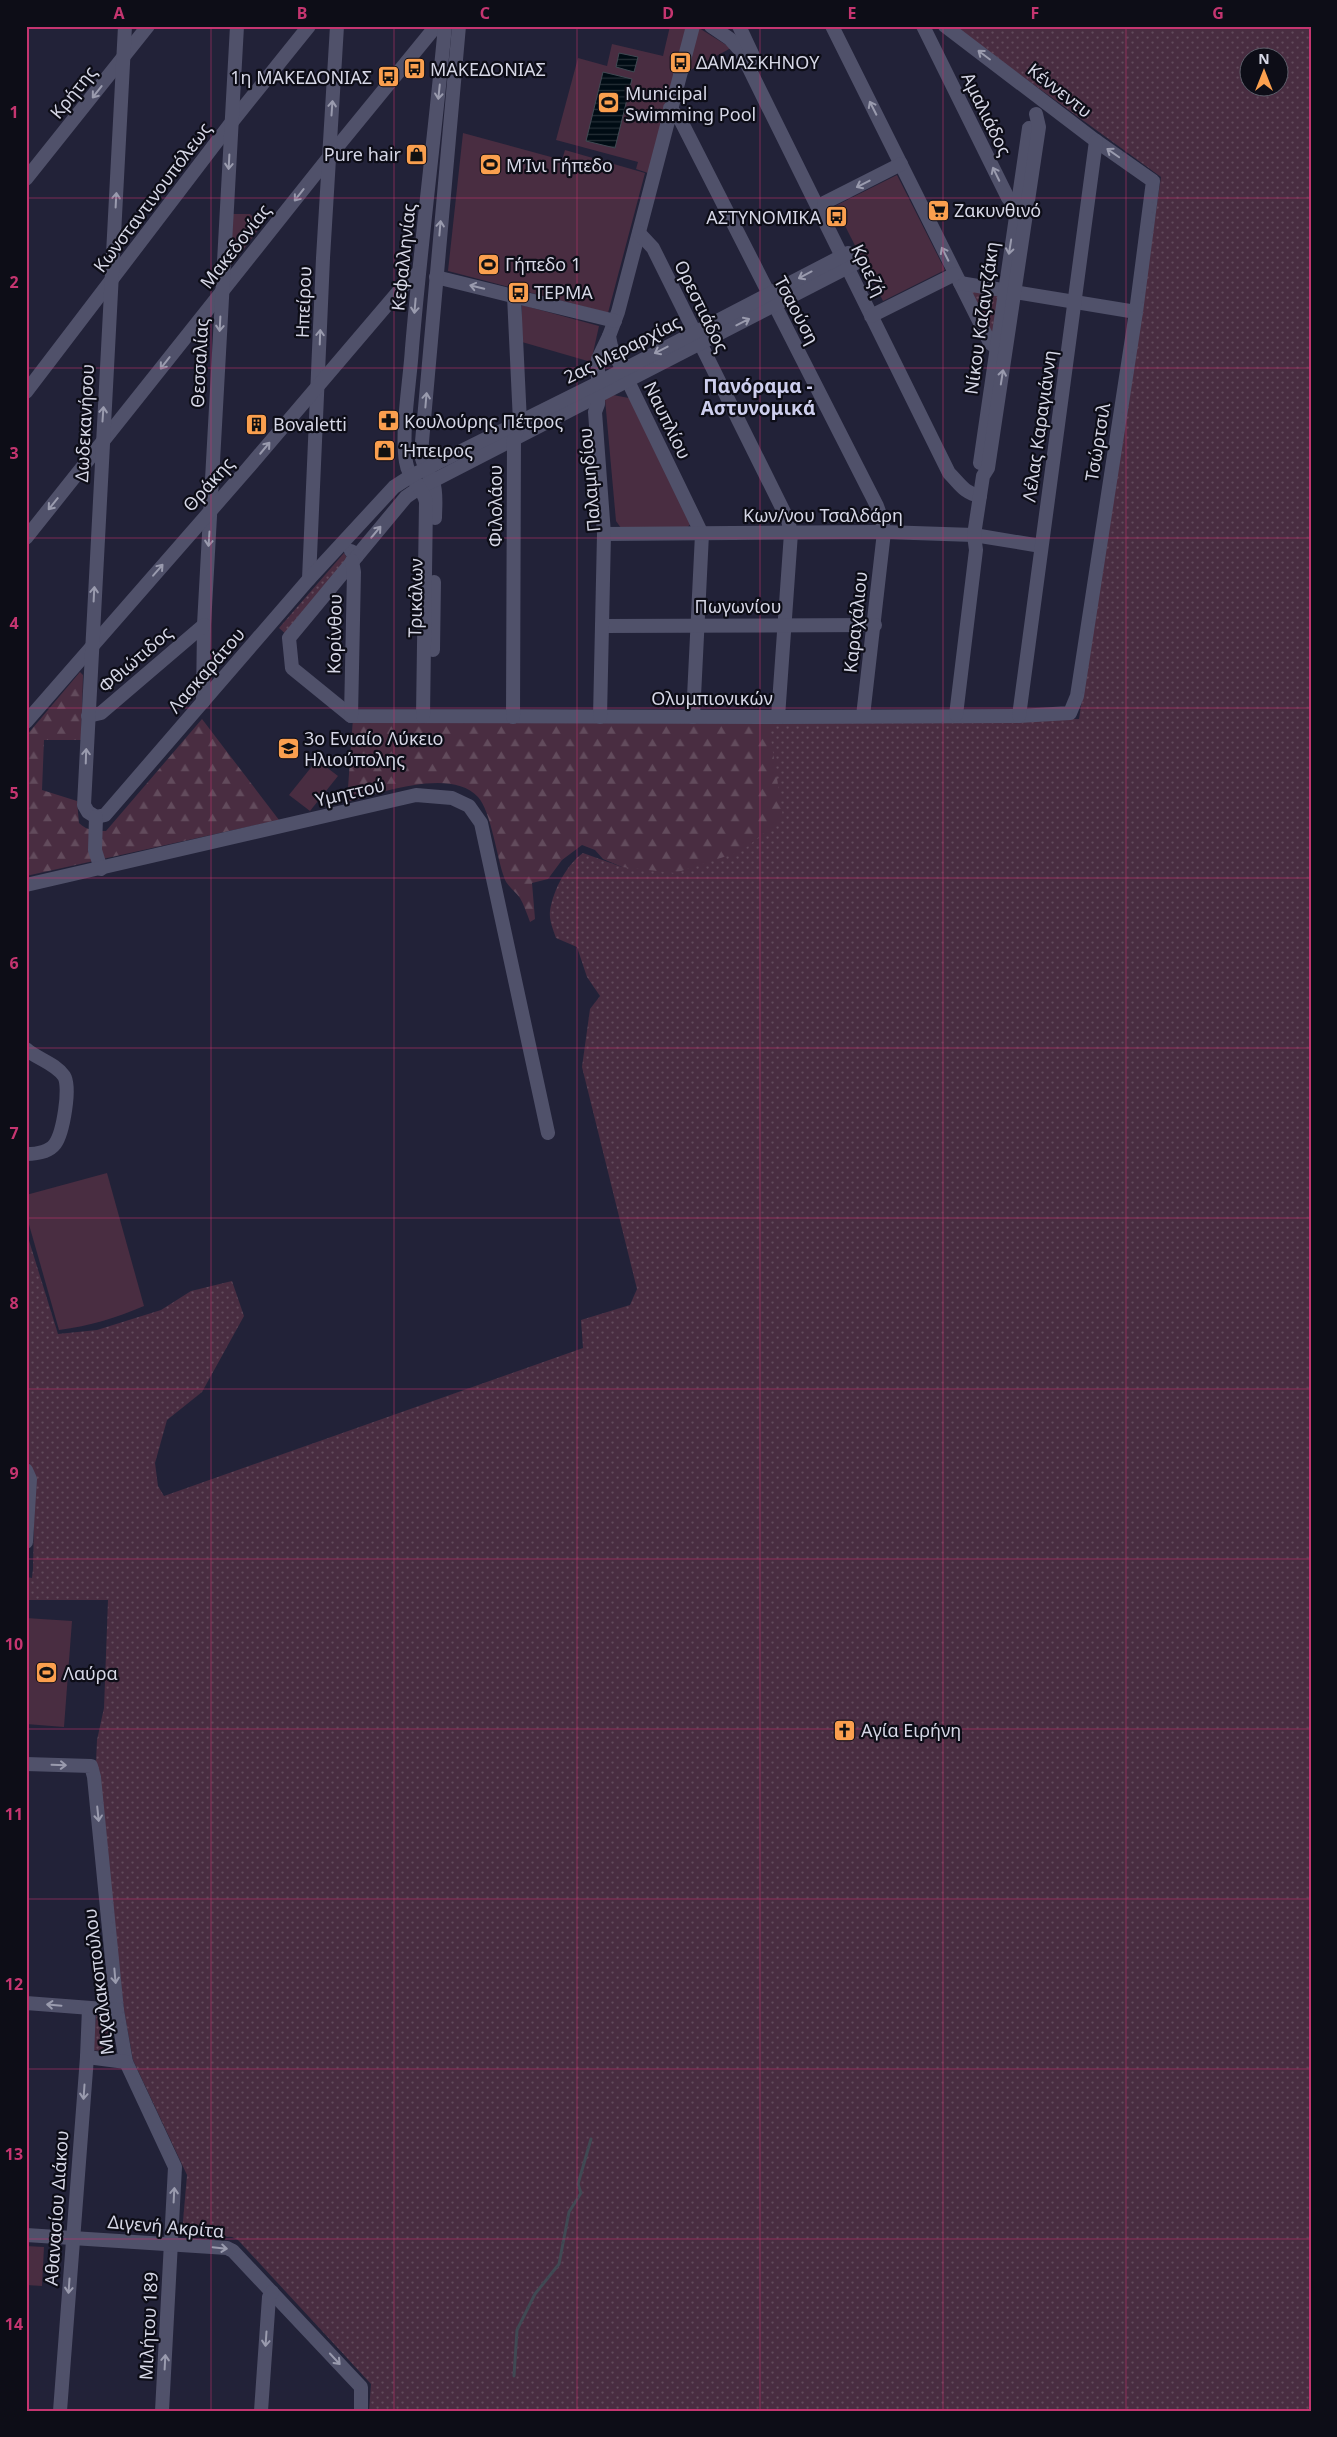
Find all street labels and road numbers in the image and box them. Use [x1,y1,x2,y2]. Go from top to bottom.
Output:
street label: Κέννεντυ [1023,57,1097,123]
street label: Κρήτης [44,60,102,123]
street label: Αμαλιάδος [956,68,1018,160]
street label: Κωνσταντινουπόλεως [88,117,217,277]
street label: Μακεδονίας [194,199,276,293]
street label: Κεφαλληνίας [385,202,421,312]
street label: Κριεζή [846,240,892,300]
street label: Νίκου Καζαντζάκη [958,240,1004,396]
street label: Ορεστιάδος [669,256,735,356]
street label: Ηπείρου [290,266,316,338]
street label: Τσαούση [769,272,825,348]
street label: 2ας Μεραρχίας [559,309,685,389]
street label: Θεσσαλίας [185,317,213,408]
street label: Λέλας Καραγιάννη [1016,349,1062,503]
street label: Δωδεκανήσου [69,363,99,483]
street label: Ναυπλίου [639,377,697,463]
street label: Τσώρτσιλ [1079,400,1115,483]
street label: Παλαμηδίου [572,427,606,533]
street label: Θράκης [177,452,239,516]
street label: Φιλολάου [483,465,507,547]
street label: Κων/νου Τσαλδάρη [743,503,903,527]
street label: Τρικάλων [402,558,428,638]
street label: Καραχάλιου [838,570,872,674]
street label: Κορίνθου [321,594,347,674]
street label: Πωγωνίου [695,594,781,618]
street label: Φθιώτιδος [93,620,177,698]
street label: Λασκαράτου [162,622,250,718]
street label: Ολυμπιονικών [651,686,773,710]
street label: Υμηττού [313,772,387,812]
street label: Μιχαλακοπούλου [77,1907,119,2057]
street label: Αθανασίου Διάκου [39,2129,73,2287]
street label: Διγενή Ακρίτα [107,2209,225,2243]
street label: Μιλήτου 189 [133,2271,163,2381]

